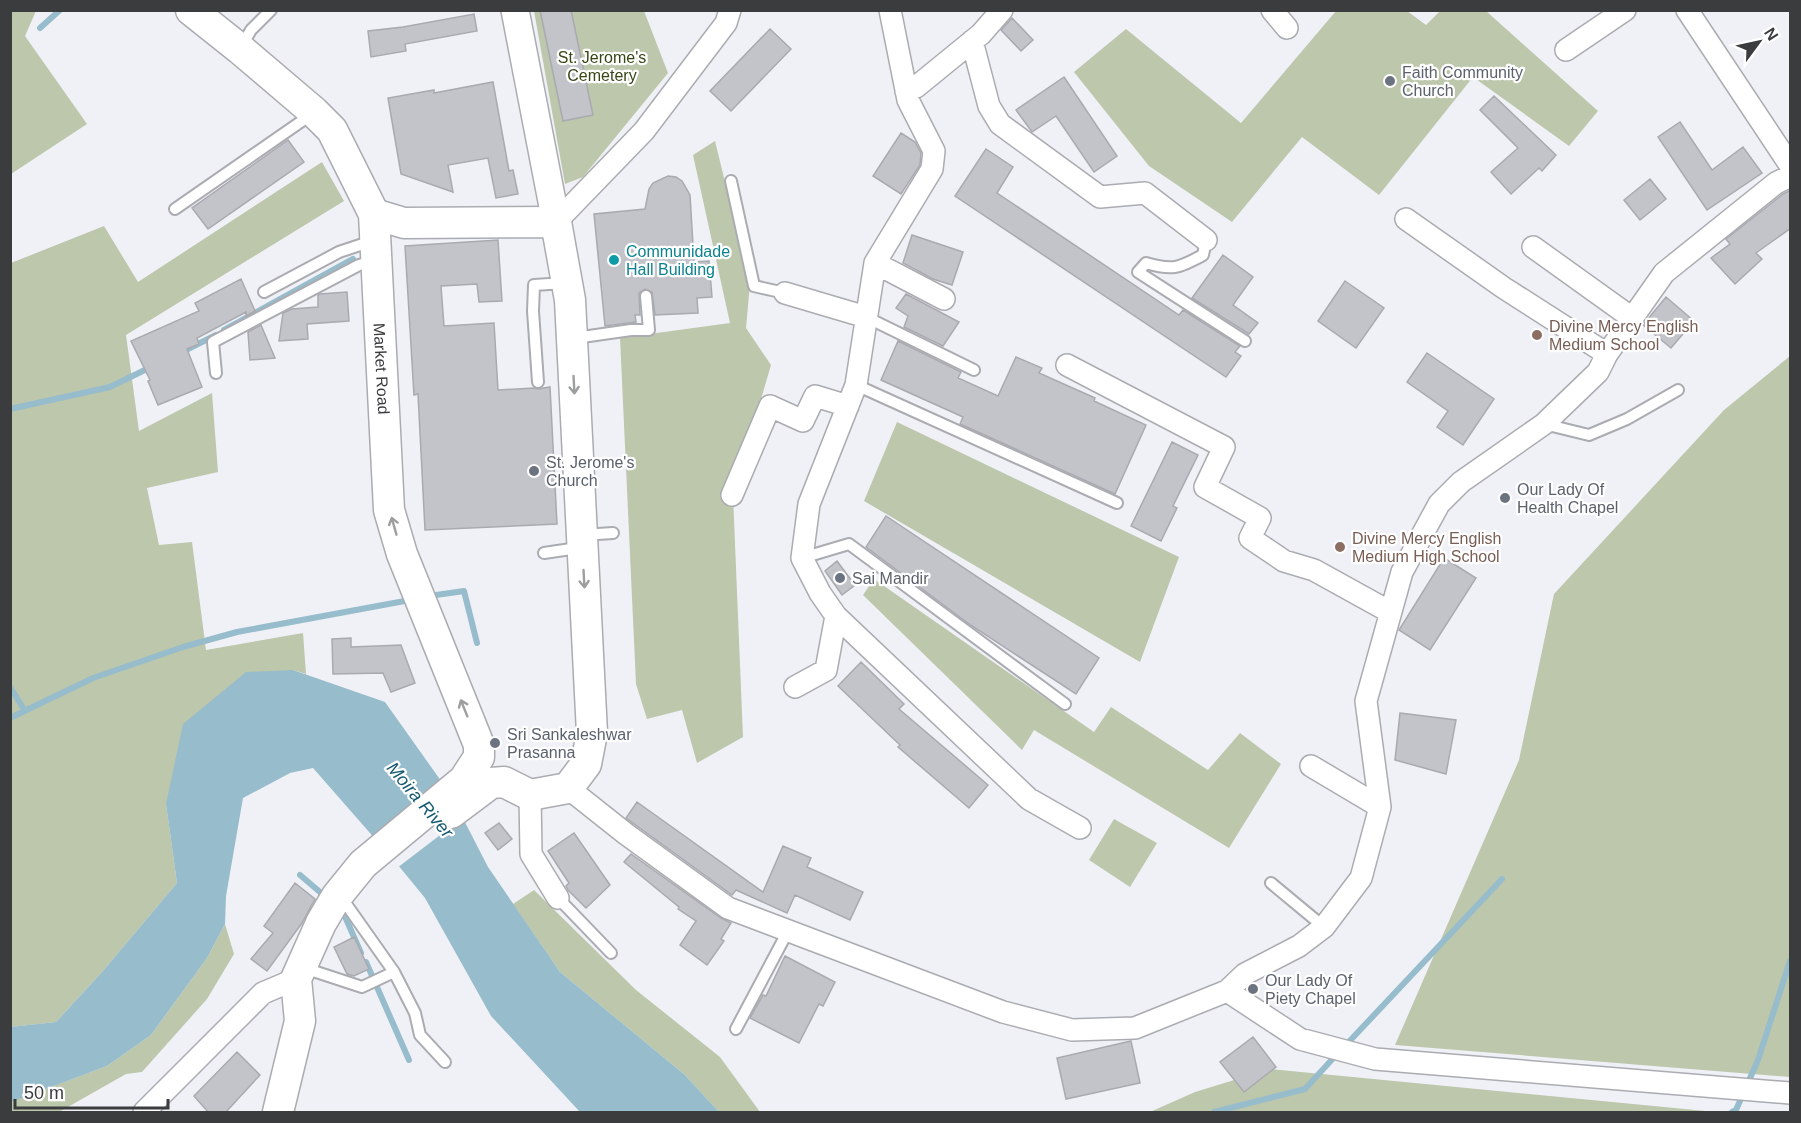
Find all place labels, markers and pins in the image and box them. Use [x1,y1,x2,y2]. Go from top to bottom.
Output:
place label: Faith Community Church [1402,64,1523,99]
marker: Faith Community Church [1383,74,1397,88]
place label: Communidade Hall Building [626,243,730,278]
marker: Communidade Hall Building [607,253,621,267]
place label: Divine Mercy English Medium School [1549,318,1698,353]
marker: Divine Mercy English Medium School [1530,328,1544,342]
place label: St. Jerome's Church [546,454,634,489]
marker: St. Jerome's Church [527,464,541,478]
place label: Our Lady Of Health Chapel [1517,481,1618,516]
marker: Our Lady Of Health Chapel [1498,491,1512,505]
place label: Divine Mercy English Medium High School [1352,530,1501,565]
marker: Divine Mercy English Medium High School [1333,540,1347,554]
place label: Sai Mandir [852,570,929,587]
marker: Sai Mandir [833,571,847,585]
place label: Sri Sankaleshwar Prasanna [507,726,632,761]
marker: Sri Sankaleshwar Prasanna [488,736,502,750]
place label: Our Lady Of Piety Chapel [1265,972,1356,1007]
marker: Our Lady Of Piety Chapel [1246,982,1260,996]

